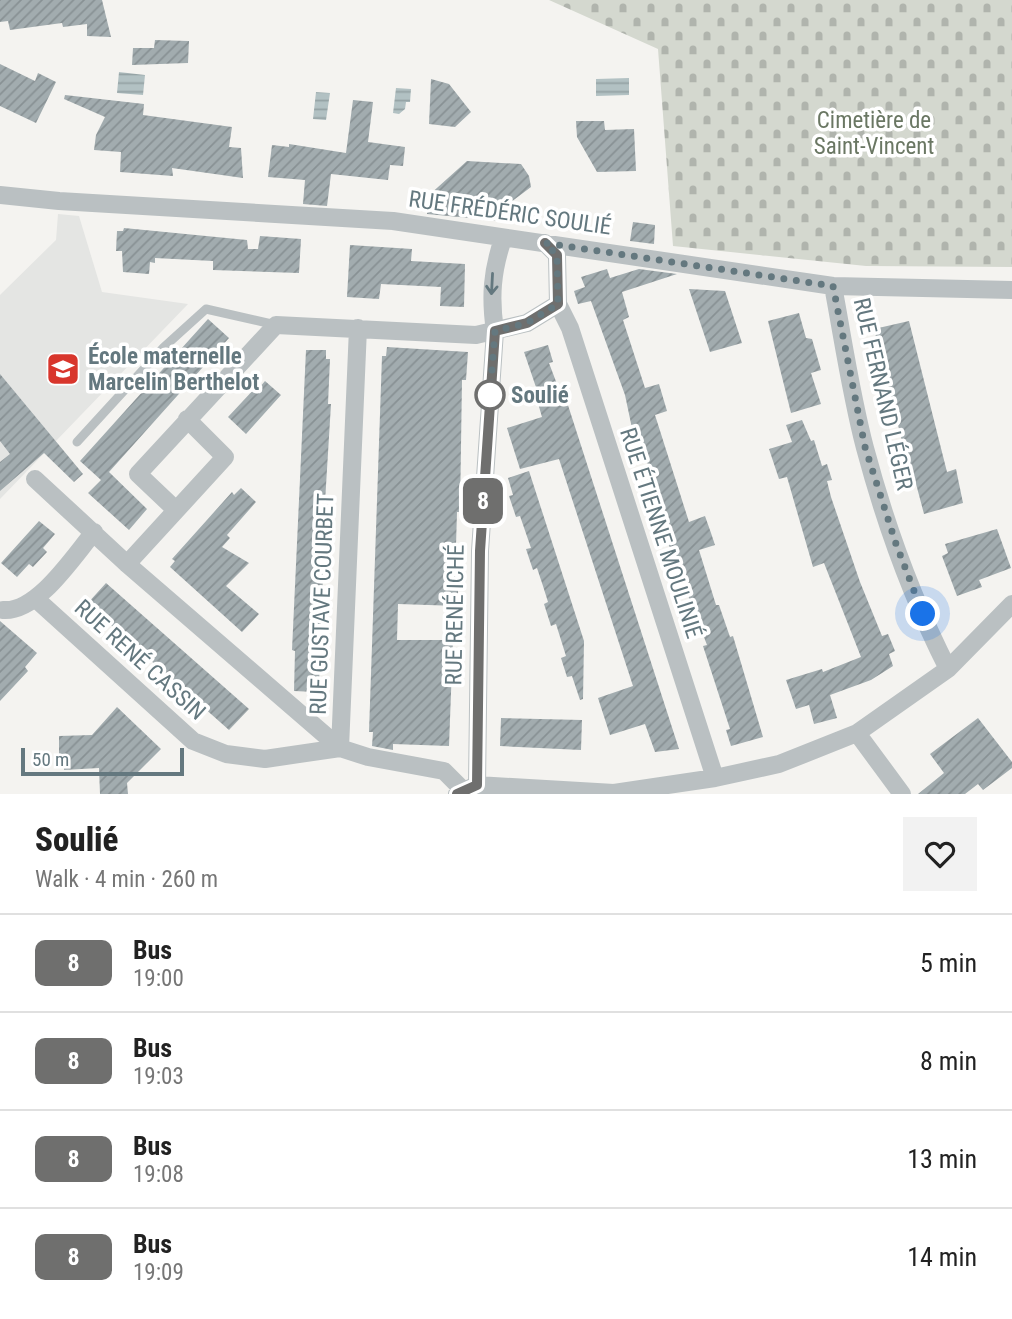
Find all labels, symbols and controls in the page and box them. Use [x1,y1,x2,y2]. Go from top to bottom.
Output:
park label: Cimetière de Saint-Vincent [814,107,934,160]
street label: RUE FRÉDÉRIC SOULIÉ [407,184,613,241]
one-way arrow [485,272,498,295]
street label: RUE FERNAND LÉGER [848,295,919,493]
place label: École maternelle Marcelin Berthelot [88,342,259,396]
school or university icon: École maternelle Marcelin Berthelot [44,350,82,388]
marker: Soulié [475,380,505,410]
place label: Soulié [511,382,569,409]
street label: RUE ÉTIENNE MOULINIÉ [614,424,709,642]
line badge: 8 [460,478,506,524]
text: 8 [477,487,489,515]
street label: RUE GUSTAVE COURBET [305,493,339,715]
street label: RUE RENÉ ICHÉ [439,544,470,686]
street label: RUE RENÉ CASSIN [69,593,212,726]
your location [905,596,940,631]
scale bar [21,745,184,777]
text: 50 m [32,748,69,771]
button: heart [903,817,977,891]
text: Soulié [35,820,118,859]
text: Walk · 4 min · 260 m [35,866,218,893]
text: Bus [133,935,172,965]
text: 5 min [920,948,977,978]
text: 8 [67,949,80,977]
text: 19:00 [133,965,184,992]
text: Bus [133,1033,172,1063]
text: 8 min [920,1046,977,1076]
text: 8 [67,1047,80,1075]
text: 19:03 [133,1063,184,1090]
text: Bus [133,1131,172,1161]
text: 13 min [907,1144,977,1174]
text: 8 [67,1145,80,1173]
text: 19:08 [133,1161,184,1188]
text: Bus [133,1229,172,1259]
text: 14 min [907,1242,977,1272]
text: 8 [67,1243,80,1271]
text: 19:09 [133,1259,184,1286]

